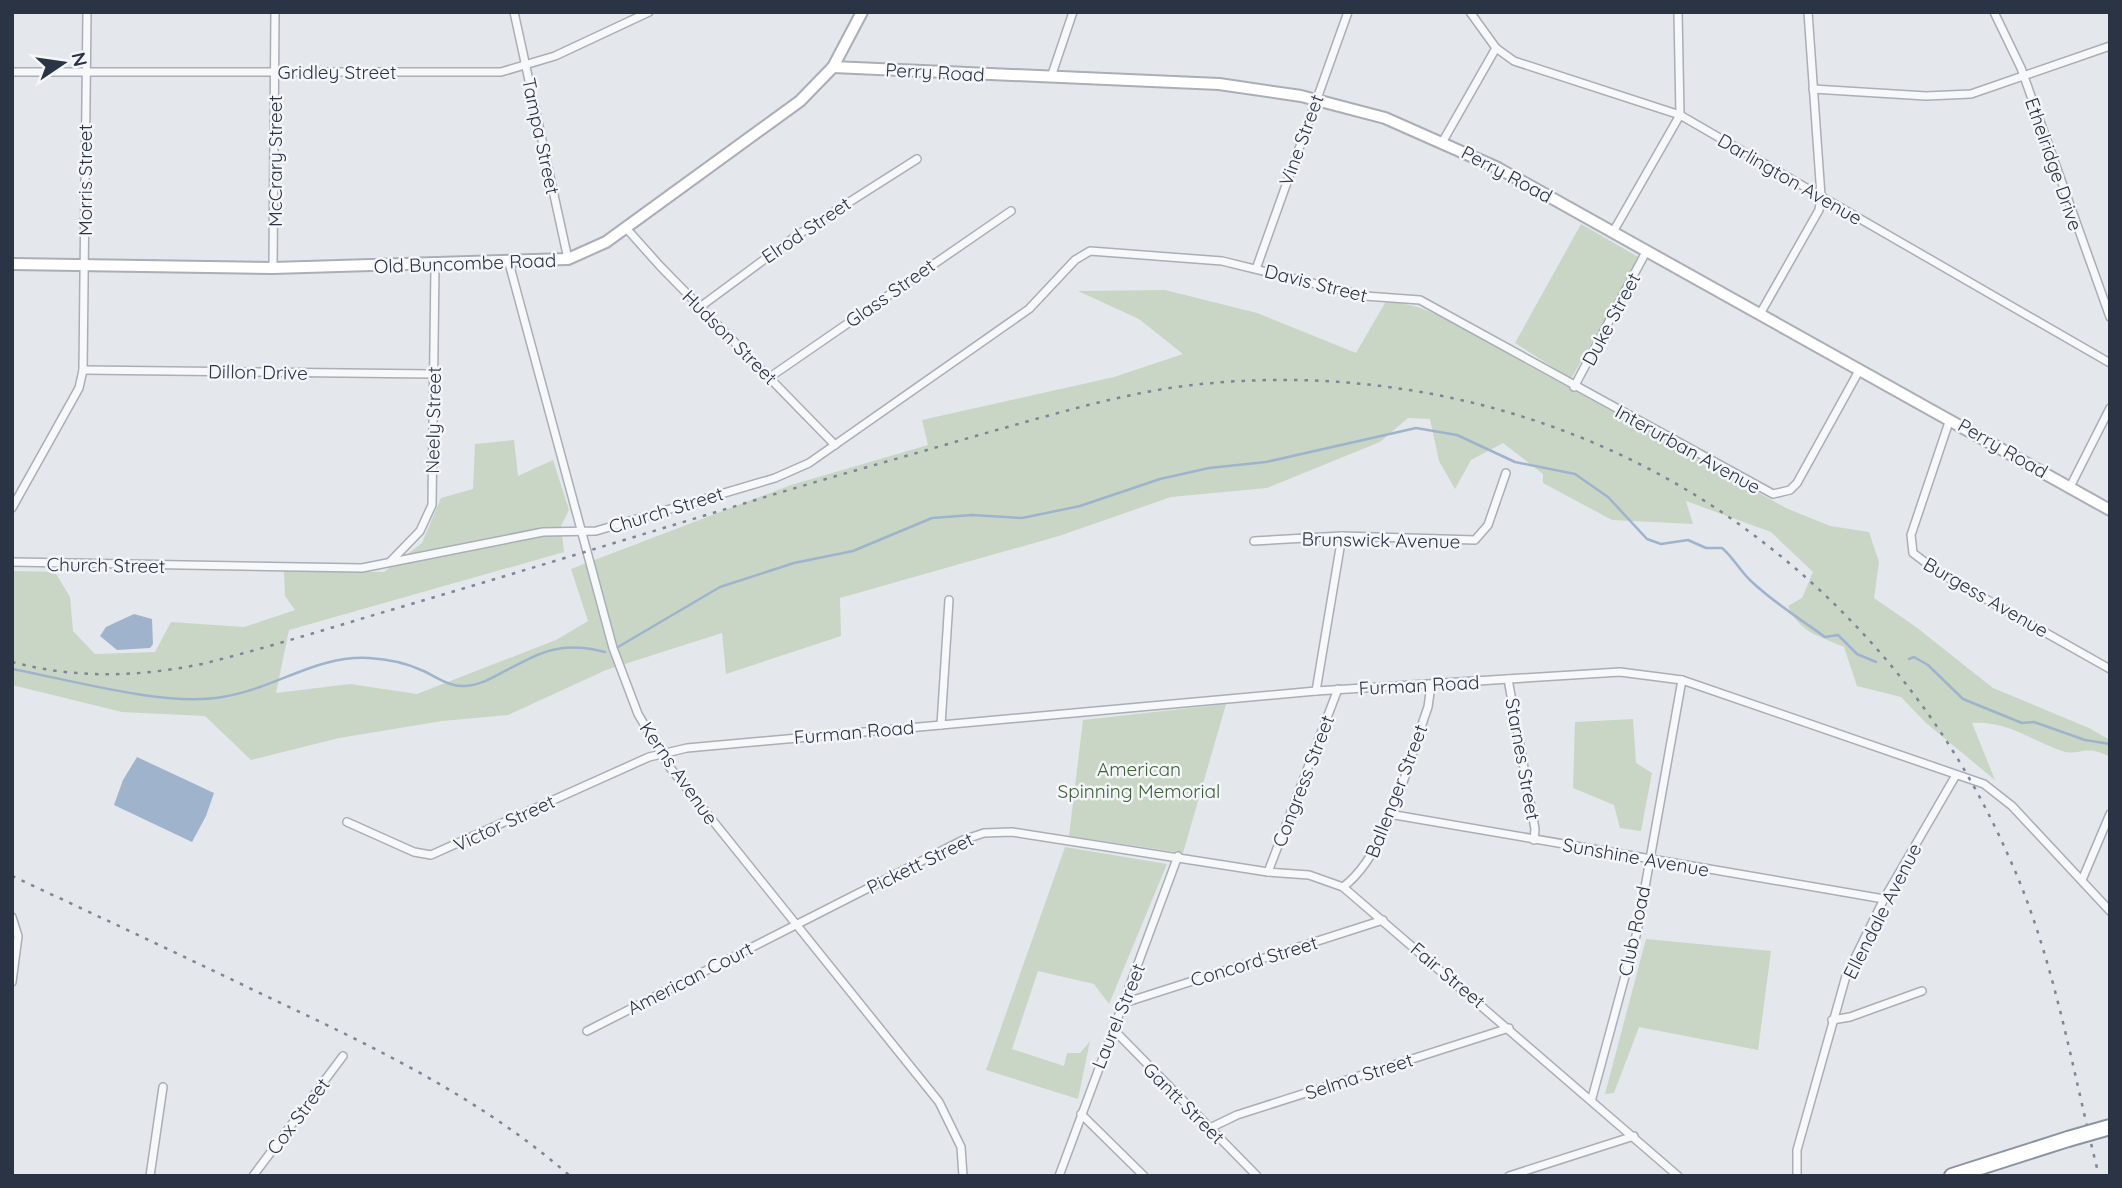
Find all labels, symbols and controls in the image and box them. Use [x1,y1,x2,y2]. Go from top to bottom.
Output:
north arrow [28,28,98,98]
text: N [66,50,93,69]
street label: Perry Road [885,57,985,87]
street label: Gridley Street [278,60,396,84]
street label: Tampa Street [517,76,565,196]
street label: Vine Street [1273,91,1329,189]
street label: Ethelridge Drive [2020,94,2088,234]
street label: McCrary Street [263,95,287,227]
street label: Morris Street [73,124,97,236]
street label: Darlington Avenue [1714,128,1866,230]
street label: Perry Road [1457,140,1557,208]
street label: Elrod Street [757,191,855,269]
street label: Old Buncombe Road [373,248,557,278]
street label: Glass Street [841,253,939,333]
street label: Davis Street [1262,259,1370,307]
street label: Duke Street [1576,268,1646,370]
street label: Hudson Street [677,284,783,390]
street label: Dillon Drive [208,359,308,385]
street label: Neely Street [420,366,446,474]
street label: Interurban Avenue [1611,399,1765,499]
street label: Perry Road [1954,413,2052,483]
street label: Church Street [606,481,726,539]
street label: Brunswick Avenue [1301,527,1461,553]
street label: Church Street [46,552,166,578]
street label: Burgess Avenue [1919,552,2053,642]
street label: Furman Road [1358,670,1480,700]
street label: Starnes Street [1500,696,1546,822]
street label: Congress Street [1267,712,1339,850]
street label: Furman Road [793,715,915,749]
street label: Kerns Avenue [635,717,723,829]
street label: Ballenger Street [1360,721,1432,861]
park label: American Spinning Memorial [1058,757,1220,803]
street label: Victor Street [450,789,558,857]
street label: Pickett Street [863,827,977,899]
street label: Sunshine Avenue [1561,832,1711,882]
street label: Ellendale Avenue [1837,839,1927,983]
street label: Club Road [1613,884,1655,978]
street label: Concord Street [1188,930,1320,992]
street label: American Court [623,936,757,1020]
street label: Fair Street [1406,937,1490,1013]
street label: Laurel Street [1086,960,1150,1072]
street label: Selma Street [1302,1047,1416,1105]
street label: Gantt Street [1138,1057,1230,1149]
street label: Cox Street [261,1073,335,1159]

